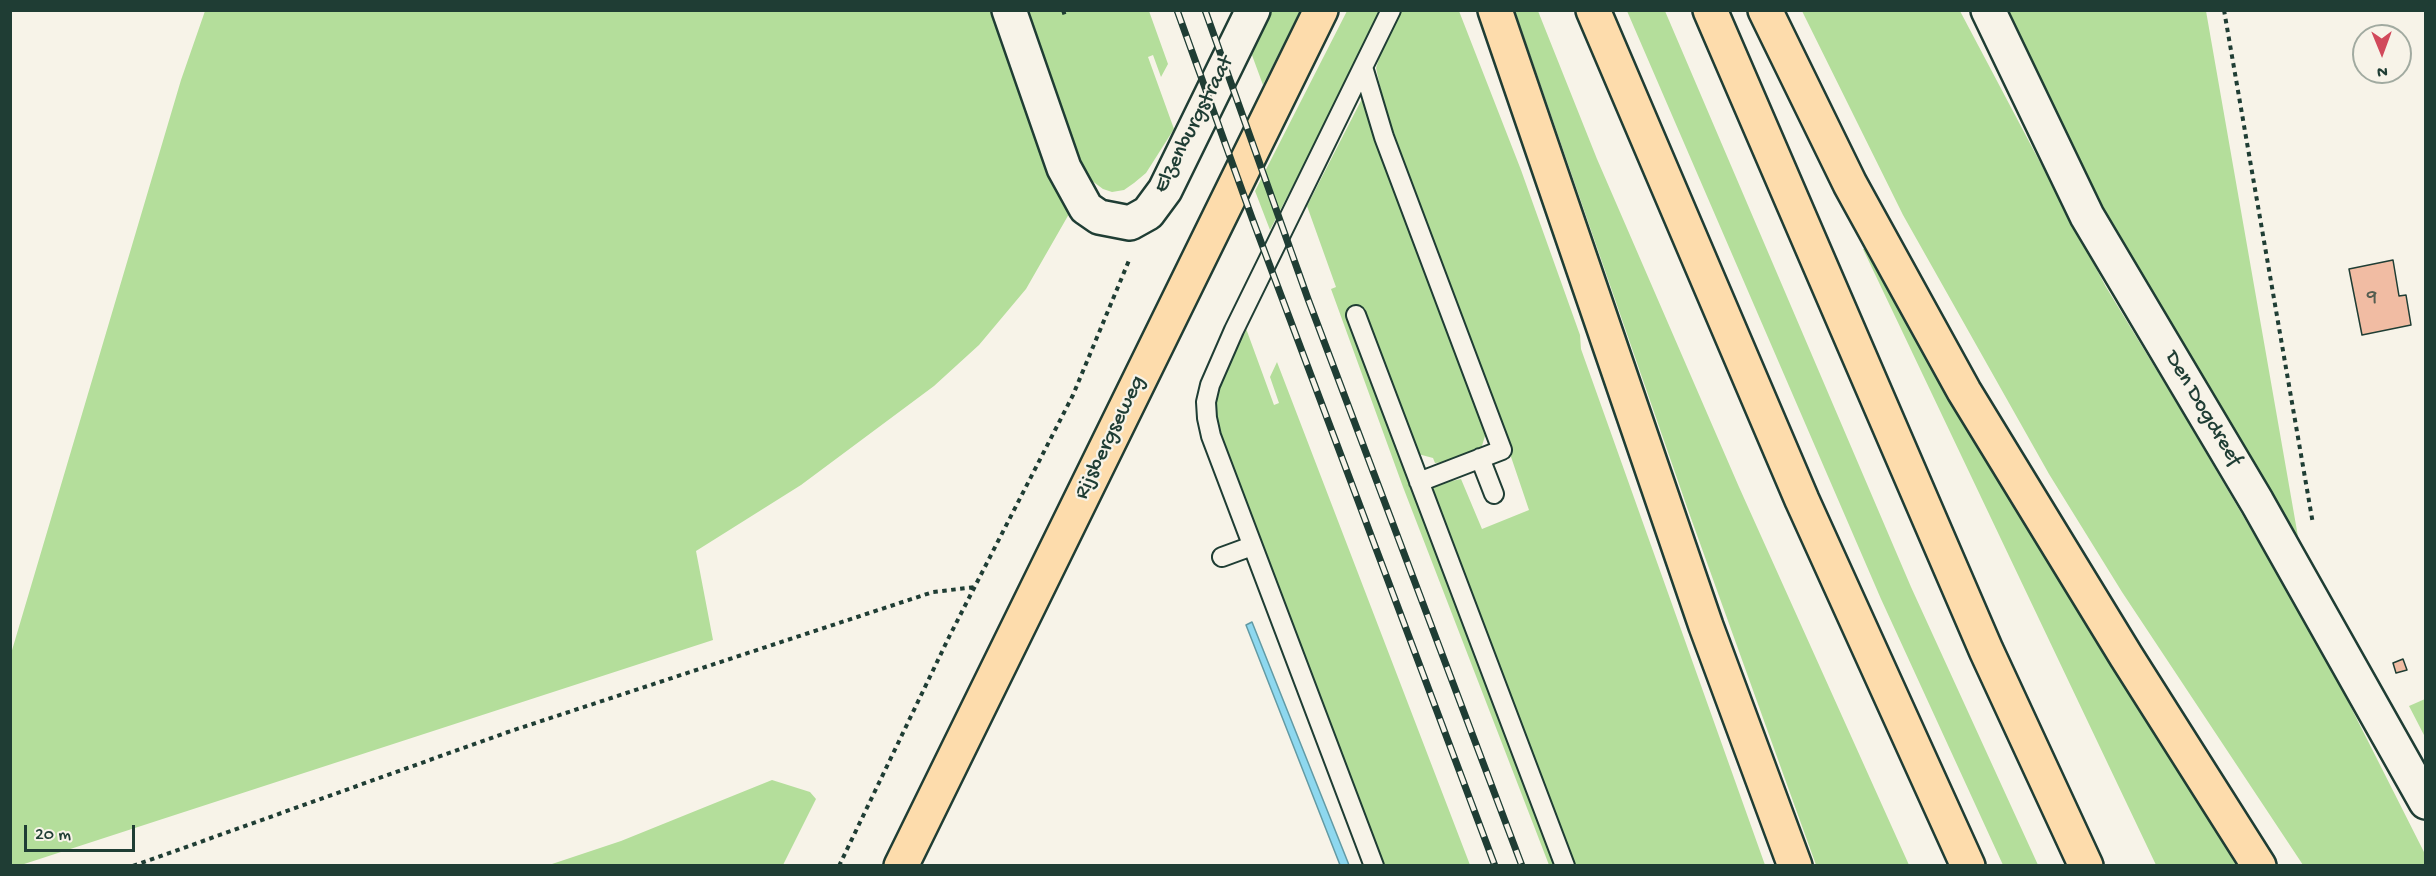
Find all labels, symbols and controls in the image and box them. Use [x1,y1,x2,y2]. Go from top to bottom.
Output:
north arrow [2352,24,2412,84]
street label: Elzenburgstraat [1149,52,1241,198]
text: N [2377,61,2388,80]
house number: 9 [2367,287,2377,311]
street label: Den Dogdreef [2157,347,2247,471]
street label: Rijsbergseweg [1070,372,1152,504]
scale bar [27,813,138,851]
text: 20 m [35,825,71,846]

